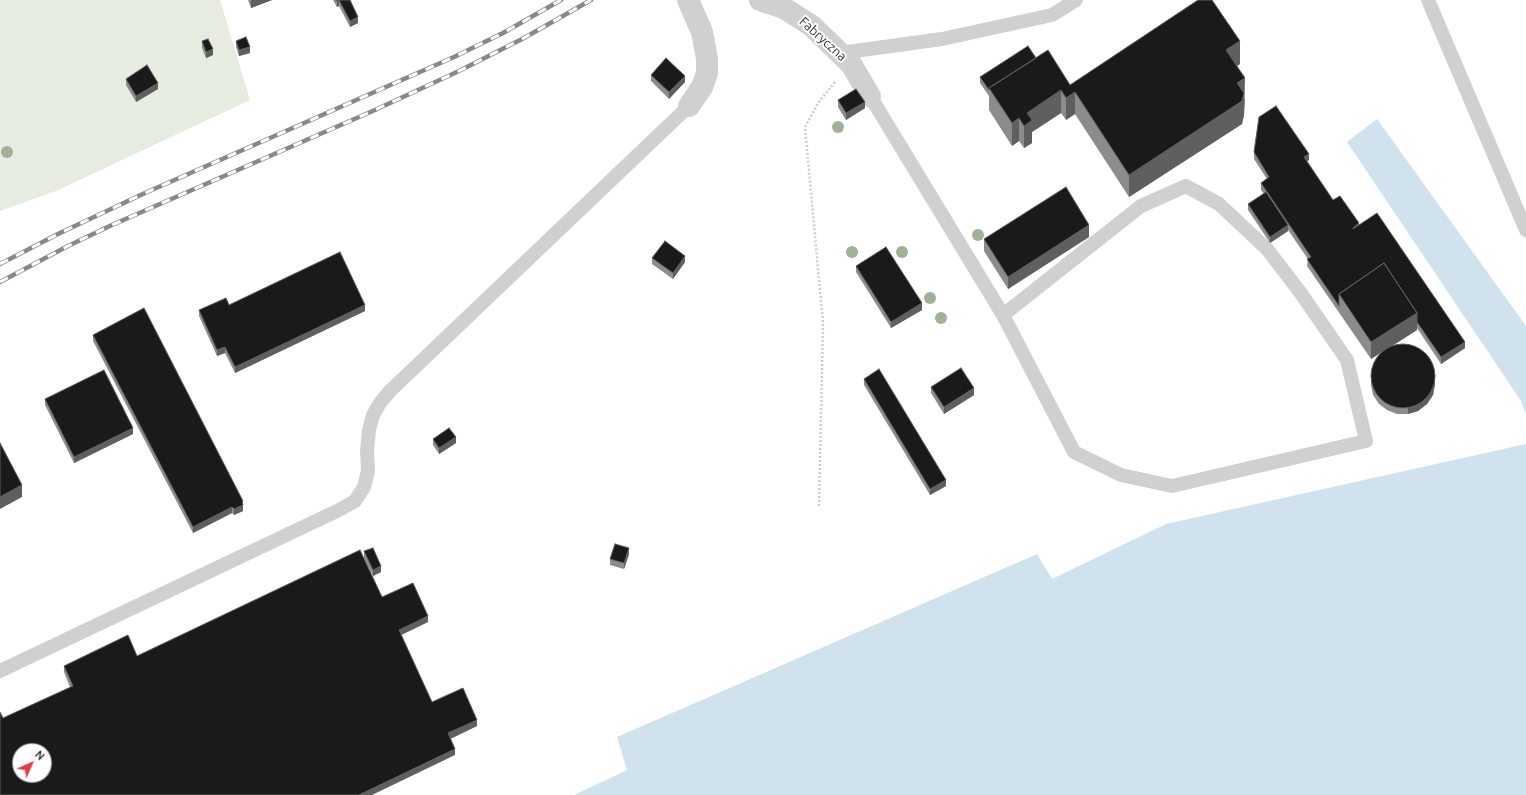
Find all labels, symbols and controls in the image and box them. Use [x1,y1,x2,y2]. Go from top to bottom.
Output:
street label: Fabryczna [796,14,850,64]
north arrow [12,743,52,783]
text: N [33,748,47,762]

